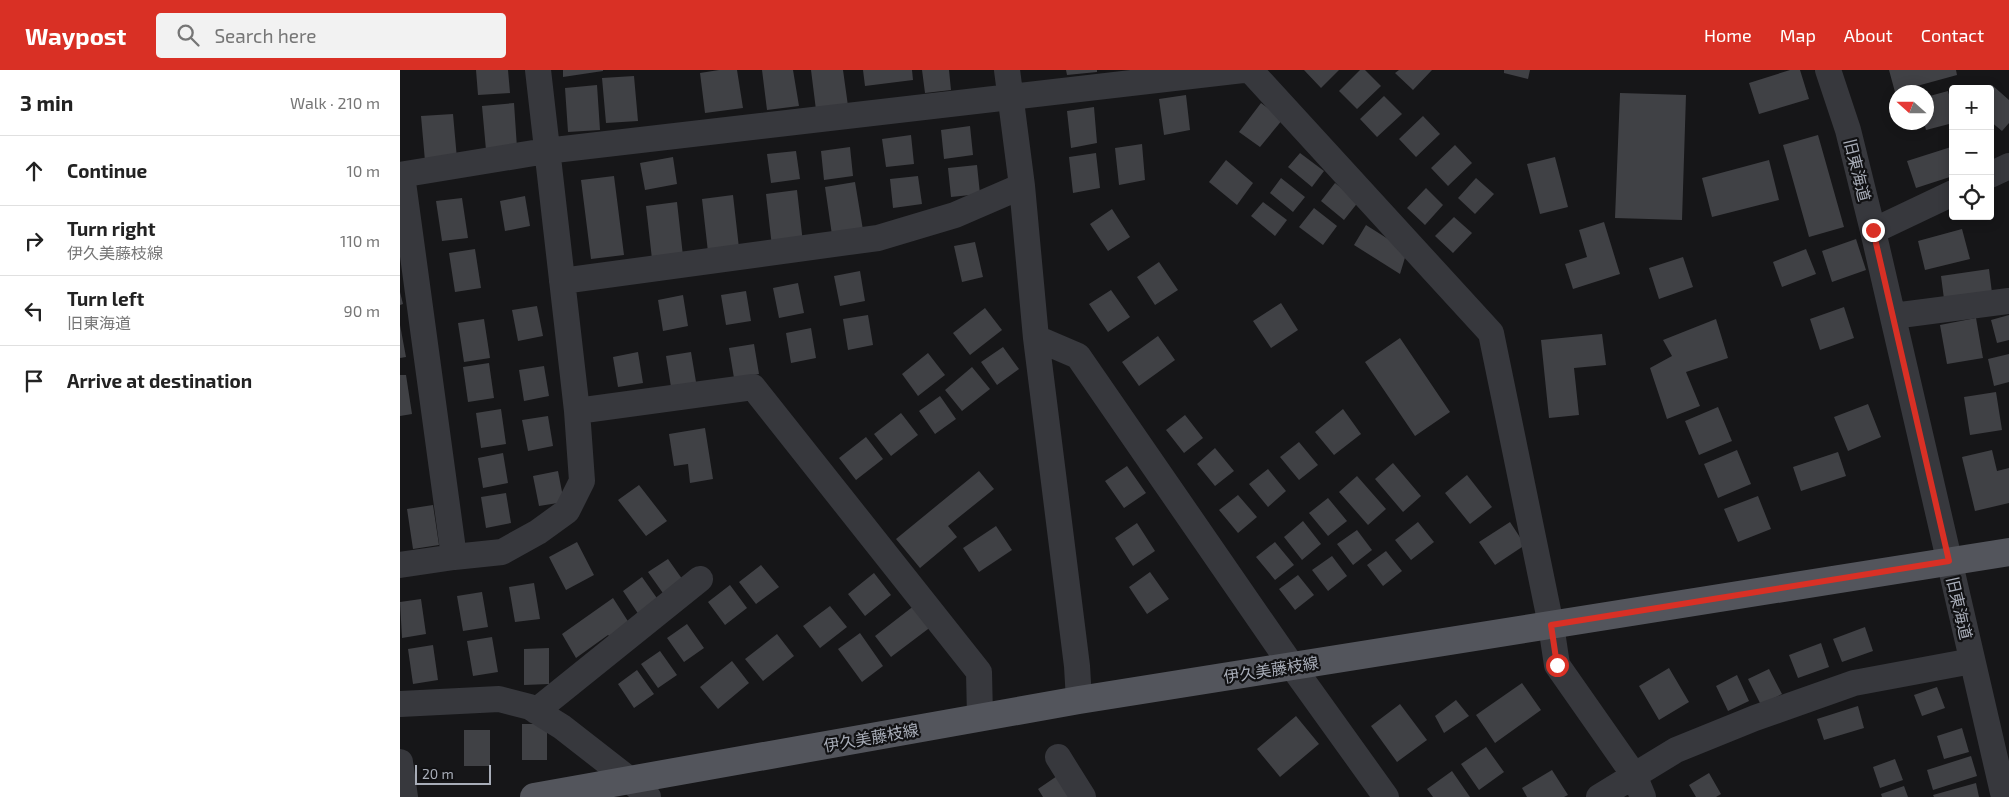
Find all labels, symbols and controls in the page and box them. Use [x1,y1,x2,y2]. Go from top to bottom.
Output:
search box [156,13,506,58]
text: Waypost [25,21,126,50]
icon: search [174,21,202,49]
text: Search here [214,24,317,47]
text: Home [1704,24,1752,46]
text: Map [1780,24,1816,46]
text: About [1844,24,1893,46]
text: Contact [1921,24,1984,46]
north arrow [1889,85,1934,130]
map controls [1949,85,1994,220]
button: + [1949,85,1994,130]
text: 3 min [20,90,73,115]
text: Walk · 210 m [290,93,380,112]
button: − [1949,130,1994,175]
street label: 旧東海道 [1841,137,1875,203]
icon: ahead [20,157,48,185]
text: Continue [67,159,147,182]
text: 10 m [346,161,380,180]
button: locate [1949,175,1994,220]
text: Turn right [67,217,155,240]
route end [1862,219,1885,242]
icon: right [20,227,48,255]
text: 110 m [340,231,380,250]
text: 伊久美藤枝線 [67,243,163,262]
text: Turn left [67,287,144,310]
icon: left [20,297,48,325]
text: 90 m [344,301,380,320]
text: 旧東海道 [67,313,131,332]
icon: arrive [20,367,48,395]
text: Arrive at destination [67,369,252,392]
street label: 旧東海道 [1944,575,1976,641]
street label: 伊久美藤枝線 [1222,652,1320,686]
route start [1546,654,1569,677]
street label: 伊久美藤枝線 [822,719,920,755]
scale bar [415,762,491,785]
text: 20 m [422,765,454,782]

